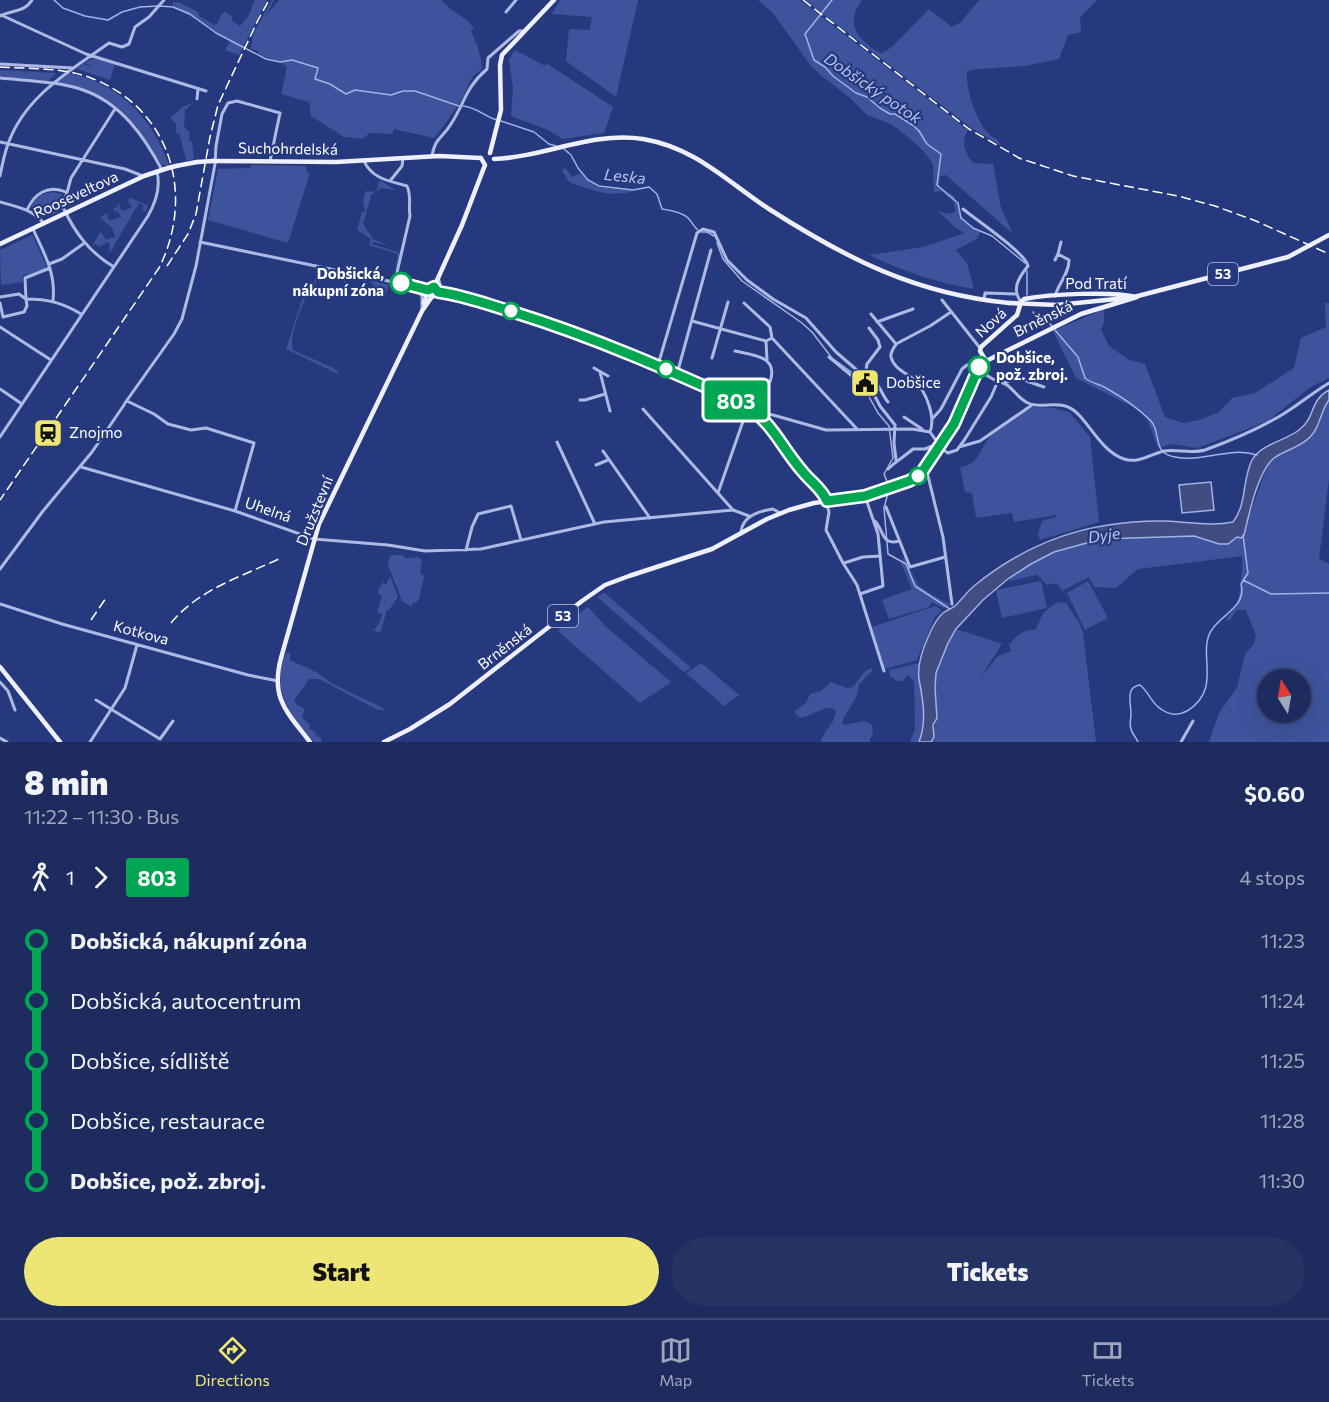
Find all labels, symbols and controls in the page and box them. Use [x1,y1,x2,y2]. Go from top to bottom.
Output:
water label: Dobšický potok [821,48,926,127]
street label: Suchohrdelská [238,138,338,158]
water label: Leska [603,164,647,187]
street label: Rooseveltova [30,167,121,222]
road number: 53 [1208,263,1238,285]
place label: Dobšická, nákupní zóna [293,264,384,299]
marker: Dobšická, nákupní zóna [390,272,412,294]
street label: Pod Tratí [1065,274,1128,292]
street label: Brněnská [1010,296,1075,340]
unlabelled marker [502,302,520,320]
street label: Nová [971,304,1009,341]
place label: Dobšice, pož. zbroj. [996,348,1068,383]
marker: Dobšice, pož. zbroj. [968,356,990,378]
unlabelled marker [657,360,675,378]
public building icon: Dobšice [849,367,881,399]
place label: Dobšice [886,373,941,391]
line badge: 803 [702,380,771,420]
text: 803 [716,388,756,413]
station icon: Znojmo [32,417,64,449]
place label: Znojmo [69,423,123,441]
unlabelled marker [909,467,927,485]
street label: Družstevní [292,472,337,548]
street label: Uhelná [243,493,294,525]
water label: Dyje [1086,523,1122,546]
road number: 53 [548,605,578,627]
street label: Kotkova [112,616,171,648]
street label: Brněnská [474,620,535,673]
north arrow [1257,669,1311,723]
map controls [1257,669,1311,723]
text: 8 min [24,761,108,802]
text: $0.60 [1244,780,1305,807]
text: 11:22 – 11:30 · Bus [24,804,179,828]
icon: walk [24,861,57,894]
icon: forward [84,861,117,894]
text: 1 [66,865,75,889]
text: 803 [138,865,177,890]
text: 4 stops [1239,865,1305,889]
text: Dobšická, nákupní zóna [70,927,307,954]
text: 11:23 [1261,928,1305,952]
text: Dobšická, autocentrum [70,987,301,1014]
text: 11:24 [1260,988,1305,1012]
text: Dobšice, sídliště [70,1047,229,1074]
text: 11:25 [1261,1048,1305,1072]
text: Dobšice, restaurace [70,1107,265,1134]
text: 11:28 [1260,1108,1305,1132]
text: Dobšice, pož. zbroj. [70,1167,266,1194]
text: 11:30 [1259,1168,1305,1192]
button: Start [24,1237,659,1306]
button: Tickets [671,1237,1305,1306]
tab: Directions [195,1334,270,1389]
tab: Map [659,1334,692,1389]
tab: Tickets [1082,1334,1134,1389]

